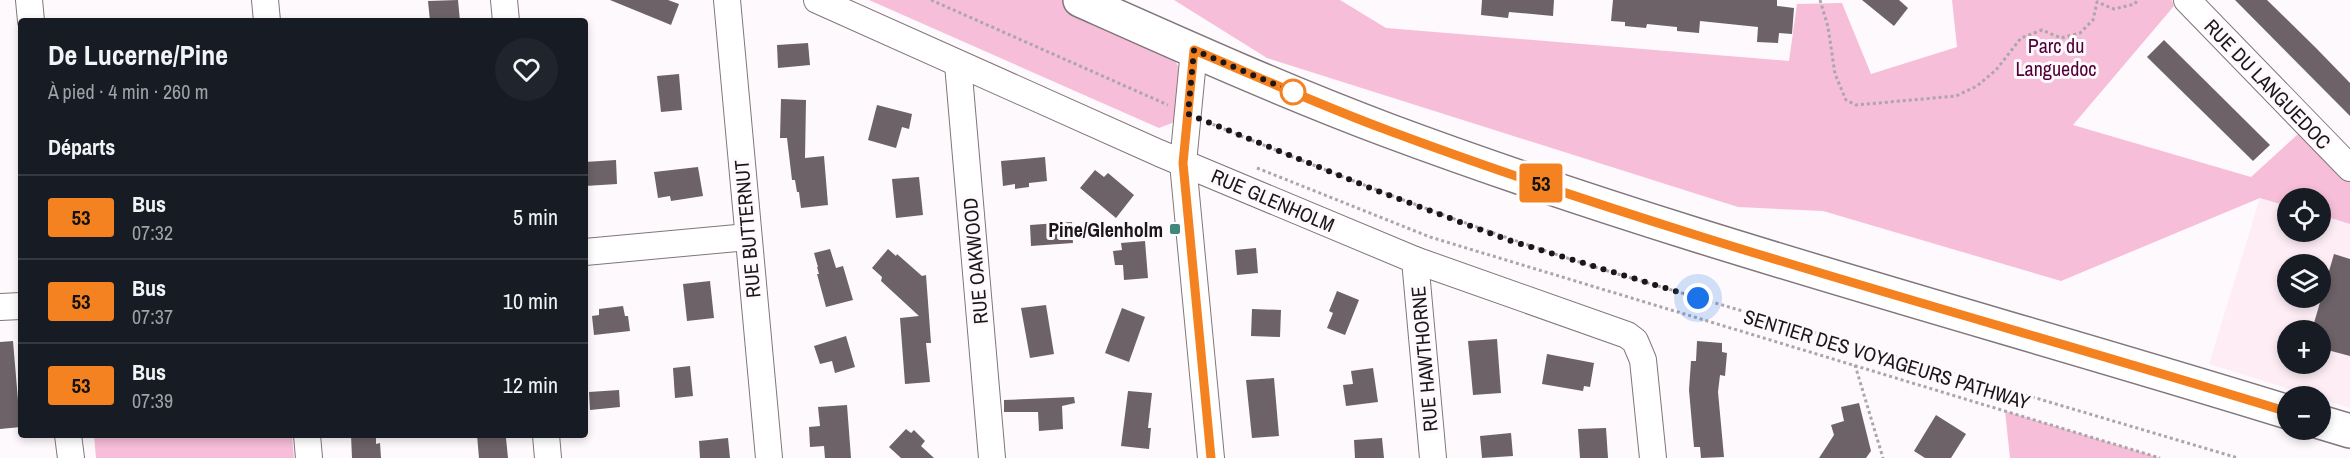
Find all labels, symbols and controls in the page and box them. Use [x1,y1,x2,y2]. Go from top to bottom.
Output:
street label: RUE DU LANGUEDOC [2199,13,2337,155]
park label: Parc du Languedoc [2015,32,2097,82]
text: De Lucerne/Pine [48,36,228,74]
button: heart [495,38,558,101]
text: À pied · 4 min · 260 m [48,78,208,105]
unlabelled marker [1280,79,1306,105]
text: Départs [48,132,115,162]
street label: RUE BUTTERNUT [728,159,766,299]
street label: RUE GLENHOLM [1207,162,1339,238]
line badge: 53 [1514,164,1568,202]
text: 53 [1531,169,1551,198]
map controls [2277,188,2331,440]
button: locate [2277,188,2331,242]
text: Bus [132,189,166,219]
street label: RUE OAKWOOD [956,197,994,325]
text: 5 min [513,202,558,232]
text: 53 [71,203,91,232]
place label: Pine/Glenholm [1048,216,1163,243]
text: 07:32 [132,219,173,246]
marker: Pine/Glenholm [1168,222,1182,236]
button: layers [2277,254,2331,308]
text: Bus [132,273,166,303]
your location [1683,283,1713,313]
street label: RUE HAWTHORNE [1404,285,1444,433]
text: 10 min [503,286,558,316]
text: 53 [71,287,91,316]
text: 07:37 [132,303,173,330]
street label: SENTIER DES VOYAGEURS PATHWAY [1741,303,2034,416]
button: + [2277,320,2331,374]
text: Bus [132,357,166,387]
text: 12 min [503,370,558,400]
text: 53 [71,371,91,400]
button: − [2277,386,2331,440]
text: 07:39 [132,387,173,414]

